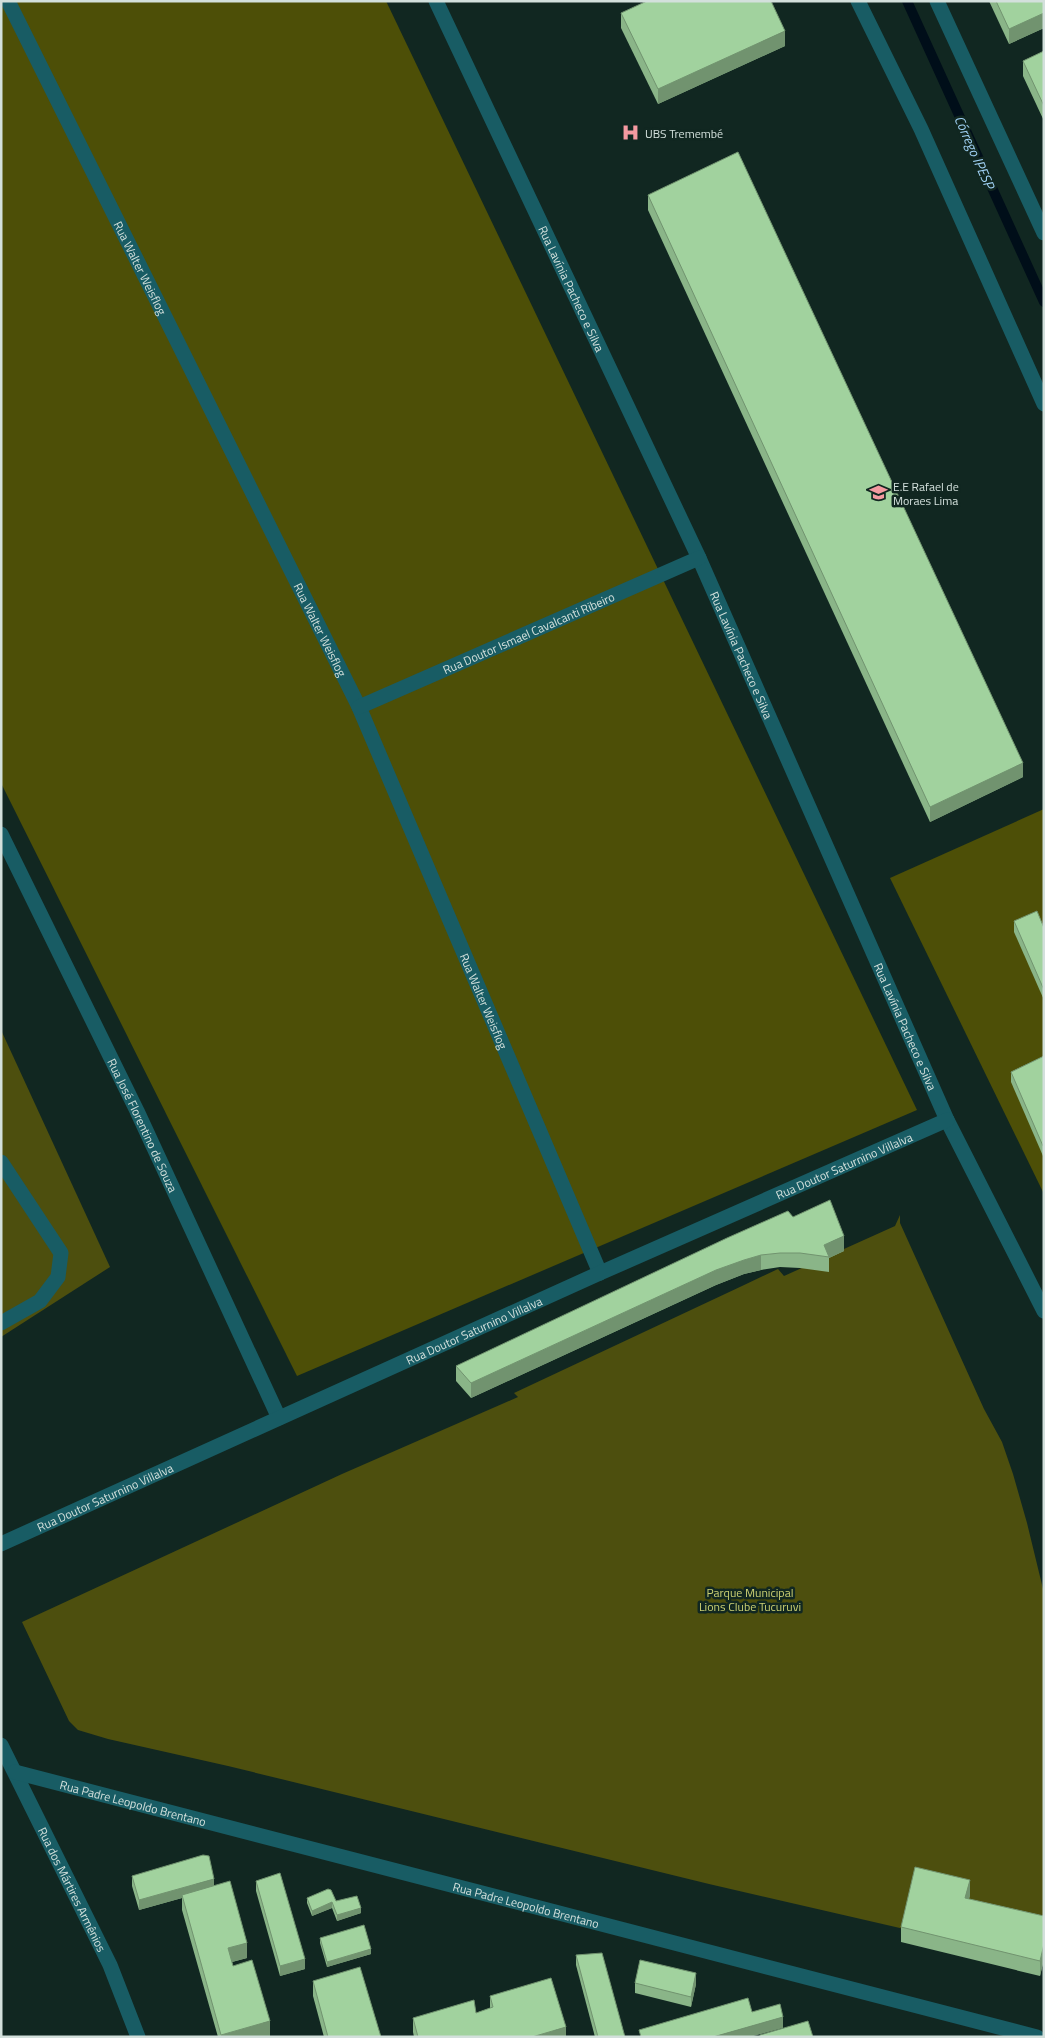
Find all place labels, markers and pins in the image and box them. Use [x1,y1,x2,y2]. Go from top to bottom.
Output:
hospital icon: UBS Tremembé [621,123,641,143]
place label: UBS Tremembé [645,124,723,143]
place label: E.E Rafael de Moraes Lima [893,477,959,510]
school or university icon: E.E Rafael de Moraes Lima [869,483,889,503]

